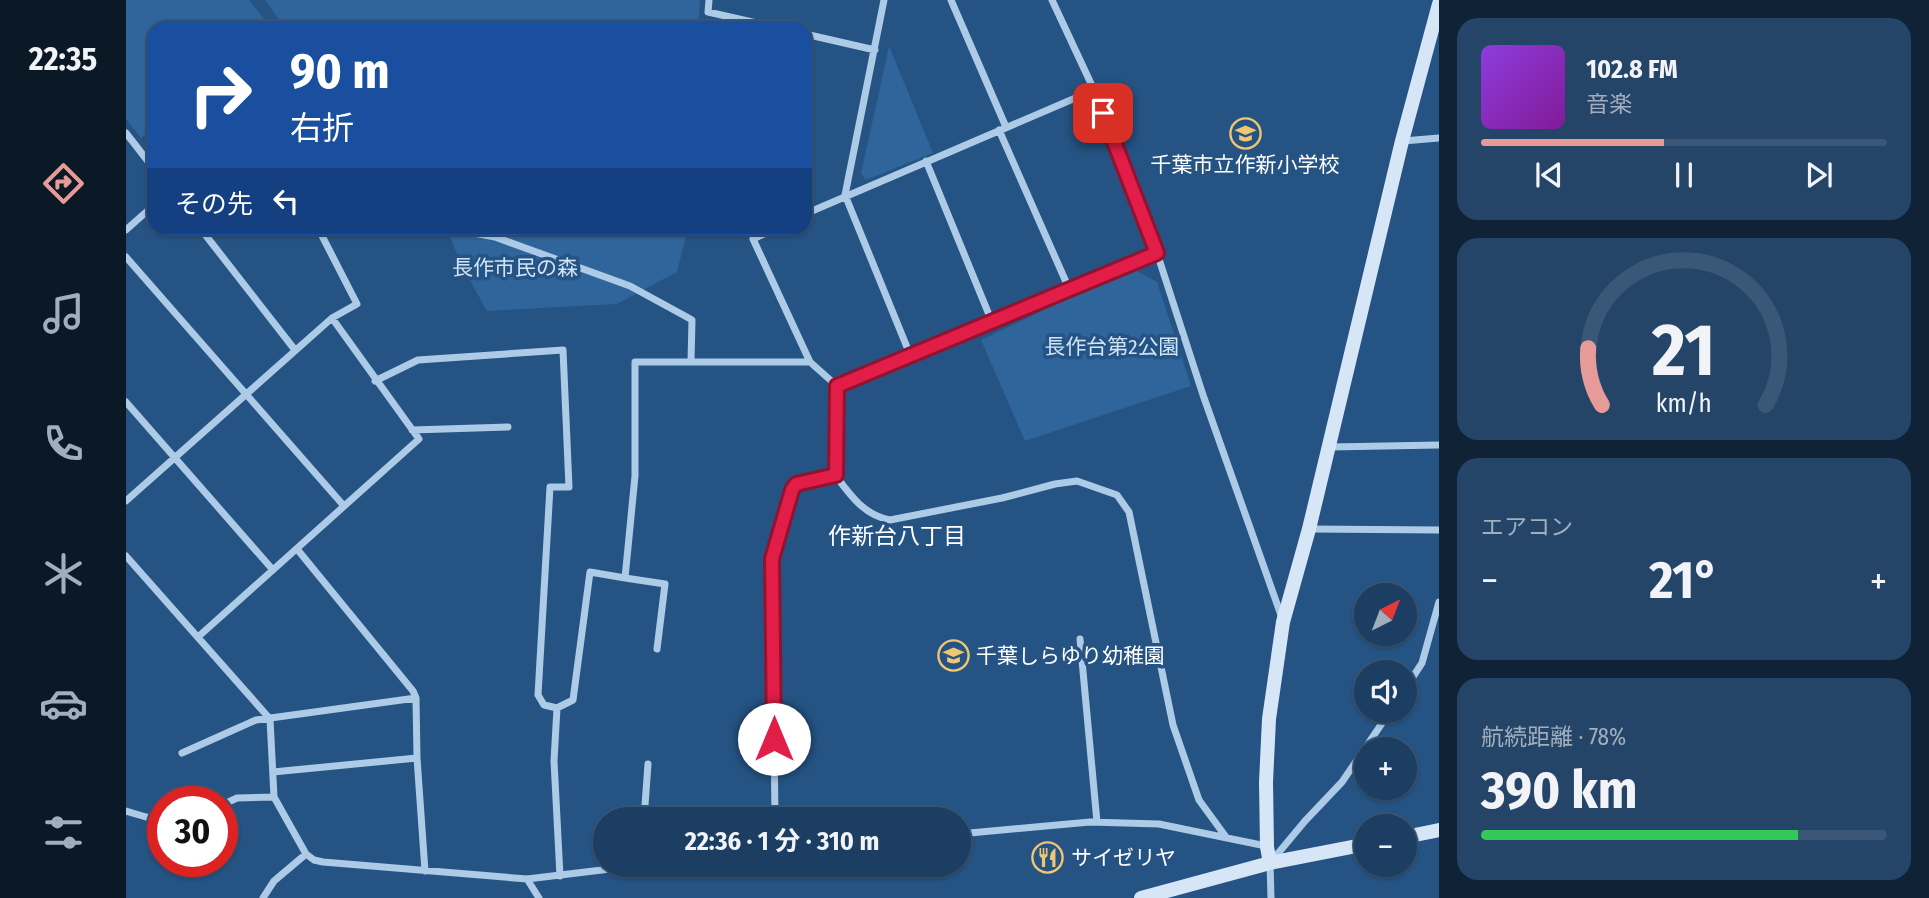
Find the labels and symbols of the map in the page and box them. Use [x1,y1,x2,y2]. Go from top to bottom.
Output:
pin [1073,83,1133,143]
school or university icon: 千葉市立作新小学校 [1228,116,1262,150]
place label: 千葉市立作新小学校 [1151,152,1340,178]
park label: 長作市民の森 [452,255,578,281]
park label: 長作台第2公園 [1044,334,1180,360]
district label: 作新台八丁目 [828,522,966,550]
north arrow [1354,583,1418,646]
school or university icon: 千葉しらゆり幼稚園 [936,639,970,673]
place label: 千葉しらゆり幼稚園 [976,643,1165,669]
position arrow [737,702,811,776]
speed limit sign: 30 [147,786,238,877]
restaurant icon: サイゼリヤ [1031,841,1065,875]
place label: サイゼリヤ [1071,845,1176,871]

